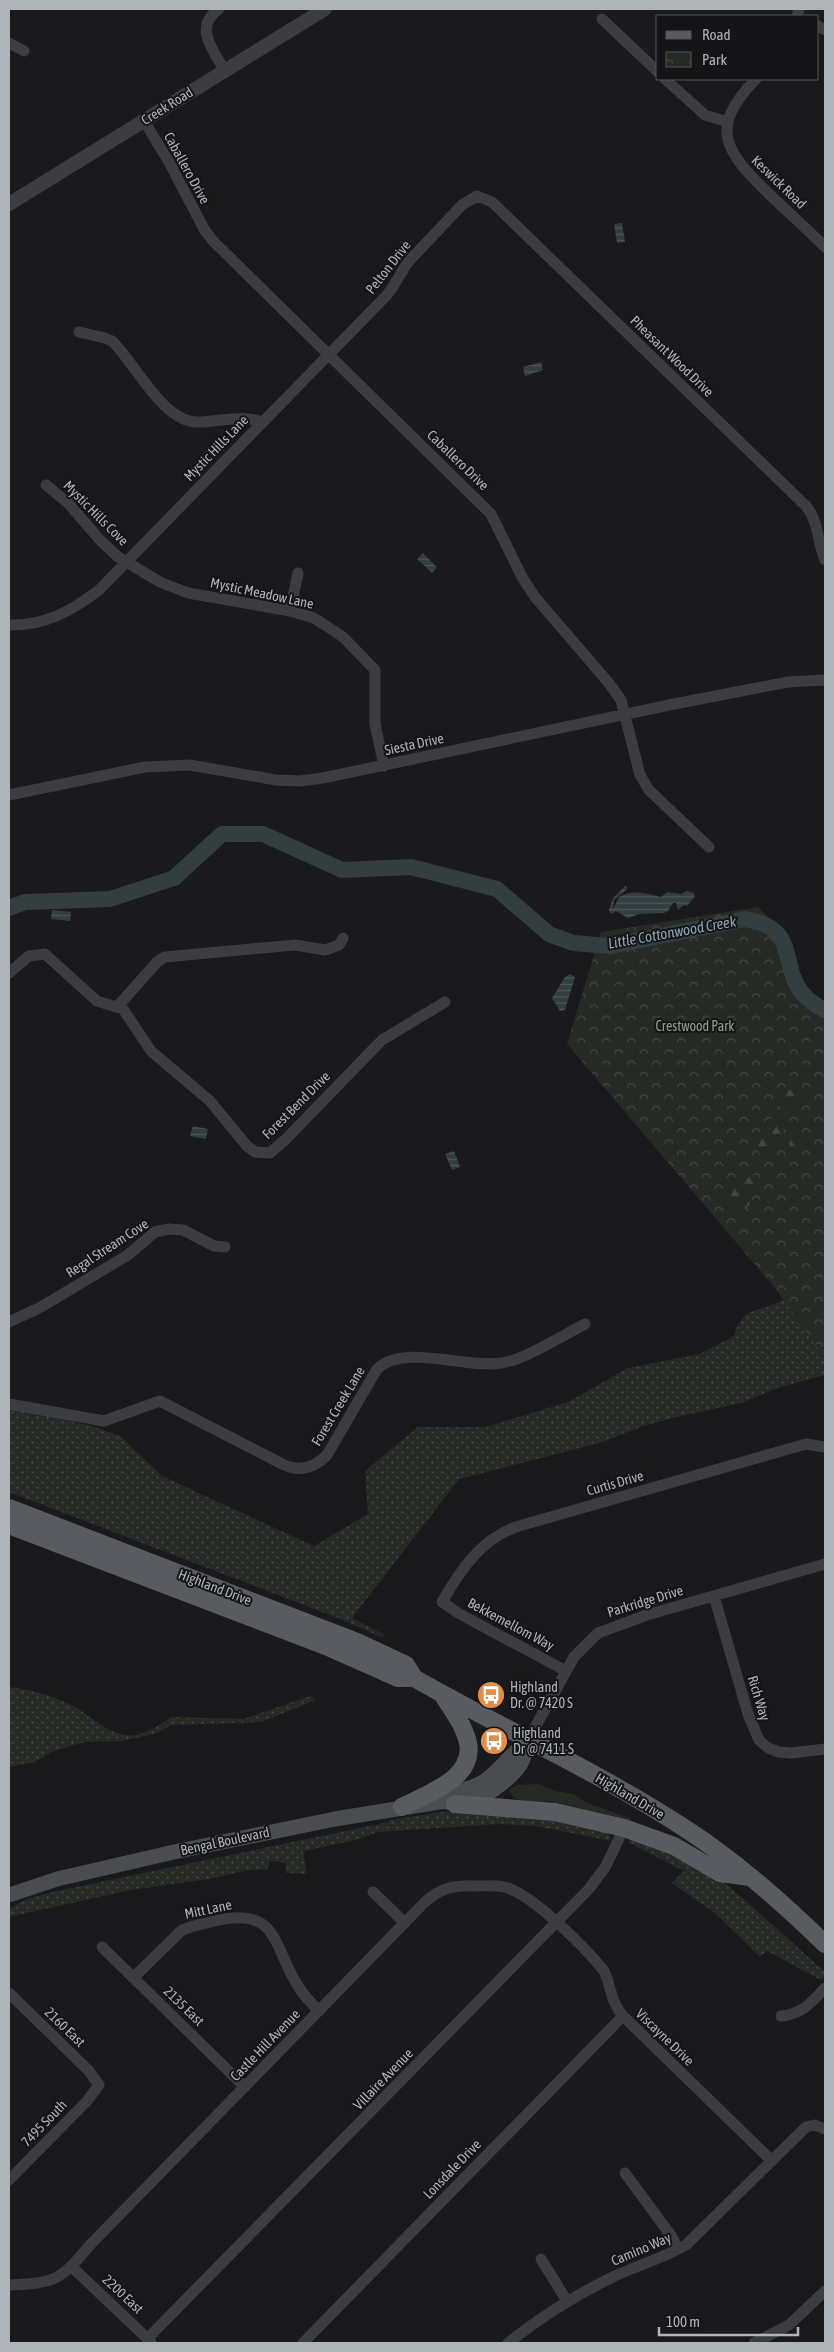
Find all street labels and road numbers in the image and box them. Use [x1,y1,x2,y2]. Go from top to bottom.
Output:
street label: Creek Road [138,84,196,128]
street label: Caballero Drive [161,129,213,207]
street label: Keswick Road [748,152,810,212]
street label: Pelton Drive [362,237,414,297]
street label: Pheasant Wood Drive [627,312,717,400]
street label: Mystic Hills Lane [181,412,251,484]
street label: Caballero Drive [424,427,492,493]
street label: Mystic Hills Cove [60,477,132,549]
street label: Mystic Meadow Lane [209,574,315,612]
street label: Siesta Drive [383,730,445,758]
street label: Forest Bend Drive [259,1068,333,1142]
street label: Regal Stream Cove [63,1215,151,1281]
street label: Forest Creek Lane [308,1364,368,1448]
street label: Curtis Drive [585,1467,645,1499]
street label: Highland Drive [176,1566,254,1608]
street label: Parkridge Drive [605,1582,685,1620]
street label: Bekkemellom Way [465,1594,557,1654]
street label: Rich Way [745,1674,773,1723]
street label: Highland Drive [593,1770,667,1822]
street label: Bengal Boulevard [179,1824,271,1858]
street label: Mitt Lane [183,1896,233,1922]
street label: 2135 East [161,1983,207,2029]
street label: 2160 East [42,2004,88,2050]
street label: Viscayne Drive [633,2005,697,2069]
street label: Castle Hill Avenue [227,2006,303,2084]
street label: Villaire Avenue [350,2045,416,2113]
street label: 7495 South [18,2096,70,2150]
street label: Lonsdale Drive [420,2136,484,2202]
street label: Camino Way [609,2229,674,2269]
street label: 2200 East [99,2271,147,2317]

